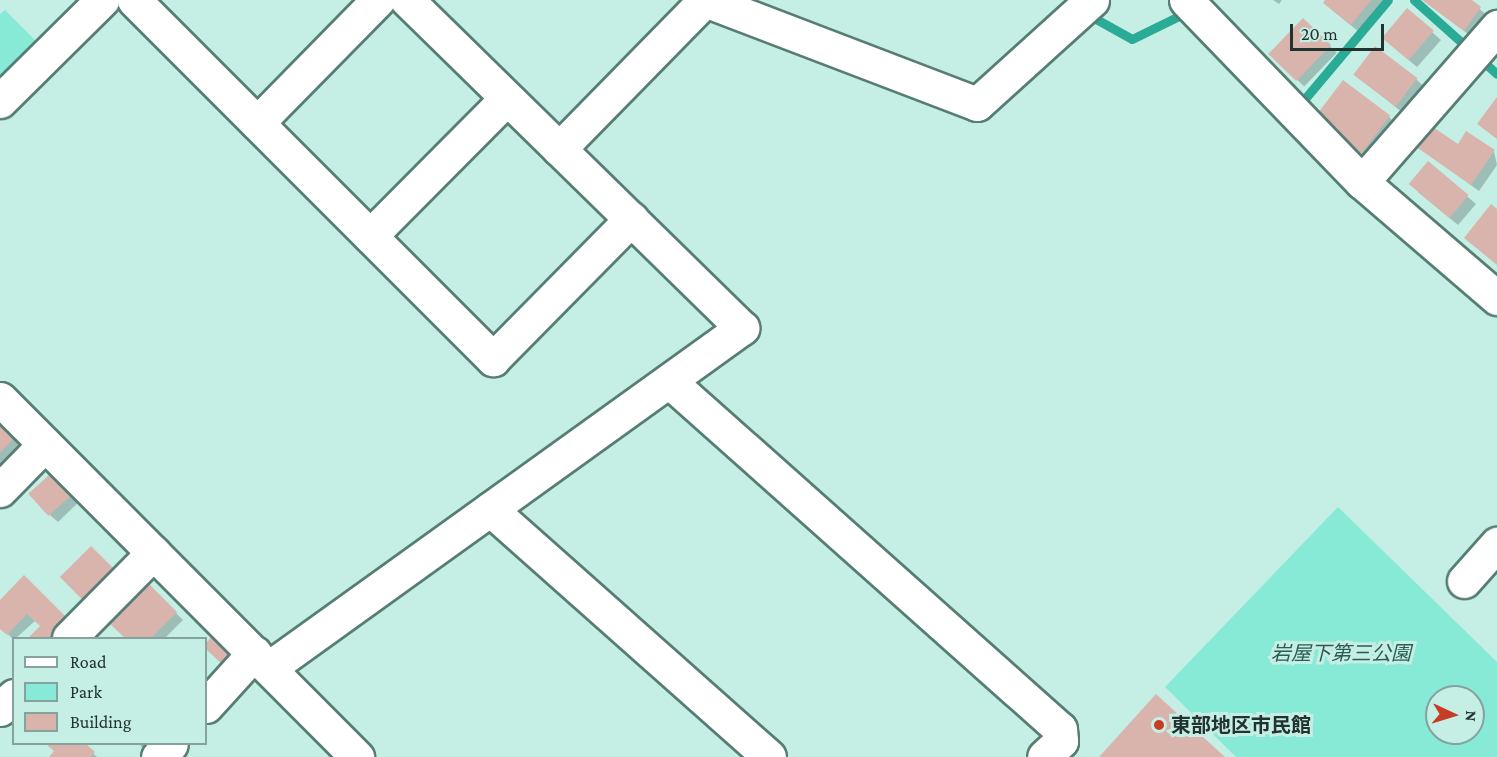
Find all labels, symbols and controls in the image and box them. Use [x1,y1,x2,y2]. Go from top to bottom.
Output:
scale bar [1293,12,1388,50]
text: 20 m [1301,24,1338,44]
legend [12,637,207,745]
park label: 岩屋下第三公園 [1271,641,1411,665]
text: Road [70,652,107,672]
text: Park [70,682,102,702]
north arrow [1425,685,1485,745]
text: N [1463,710,1480,722]
text: Building [70,712,131,732]
place label: 東部地区市民館 [1171,713,1311,737]
marker: 東部地区市民館 [1152,718,1166,732]

